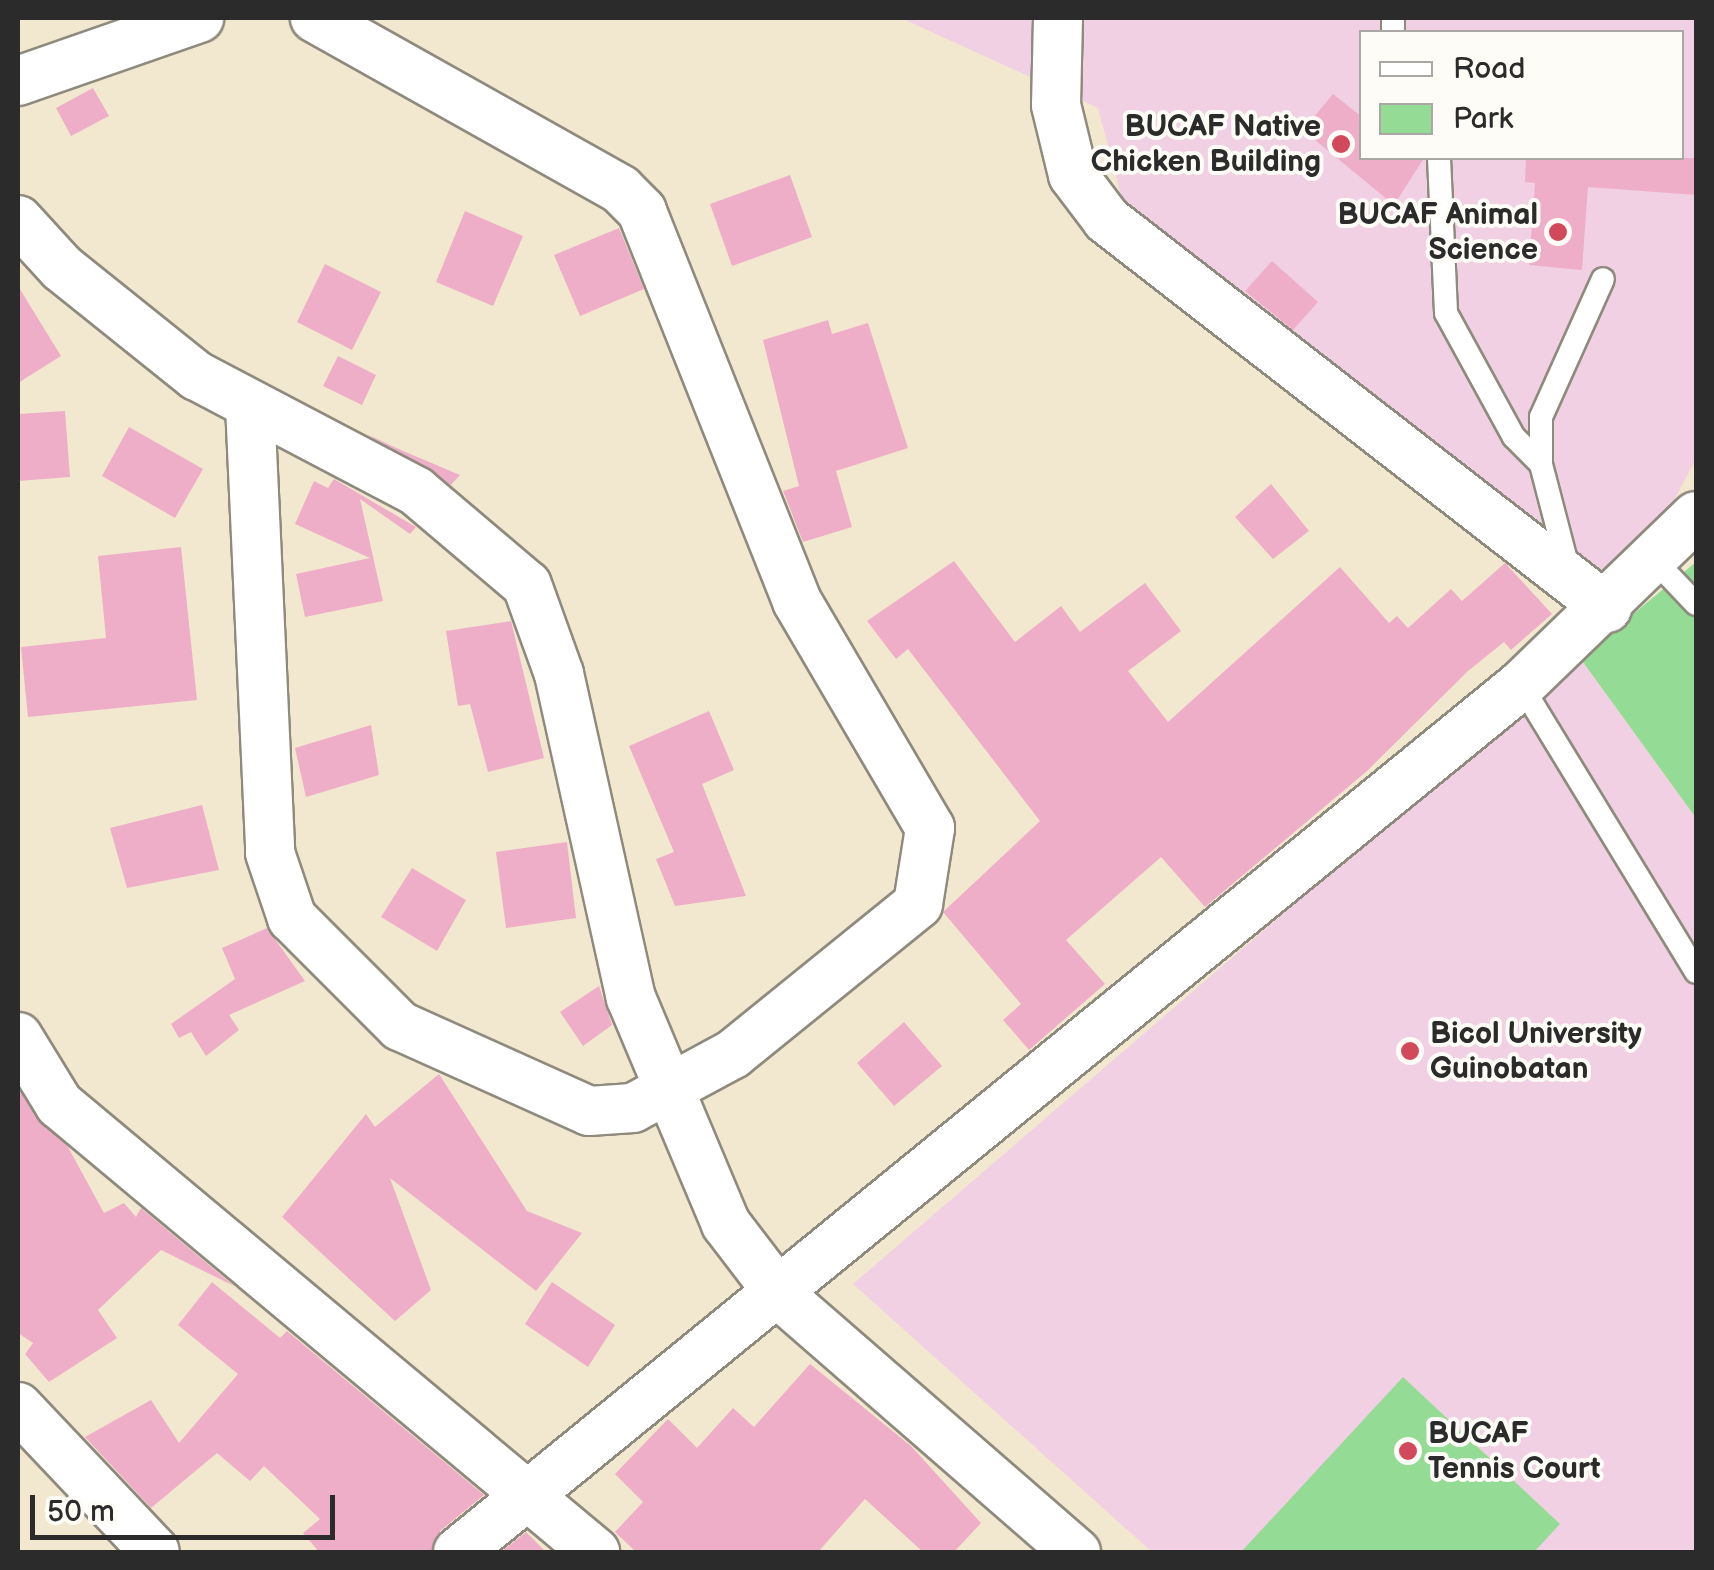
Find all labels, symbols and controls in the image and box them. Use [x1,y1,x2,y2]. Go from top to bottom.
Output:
legend [1359,30,1684,160]
text: Road [1453,51,1526,87]
text: Park [1453,101,1513,137]
place label: BUCAF Native Chicken Building [1091,109,1321,180]
marker: BUCAF Native Chicken Building [1330,133,1352,155]
place label: BUCAF Animal Science [1337,197,1538,268]
marker: BUCAF Animal Science [1547,221,1569,243]
place label: Bicol University Guinobatan [1430,1016,1642,1086]
marker: Bicol University Guinobatan [1399,1040,1421,1062]
place label: BUCAF Tennis Court [1428,1416,1600,1486]
marker: BUCAF Tennis Court [1397,1440,1419,1462]
scale bar [35,1475,340,1537]
text: 50 m [47,1494,115,1530]

